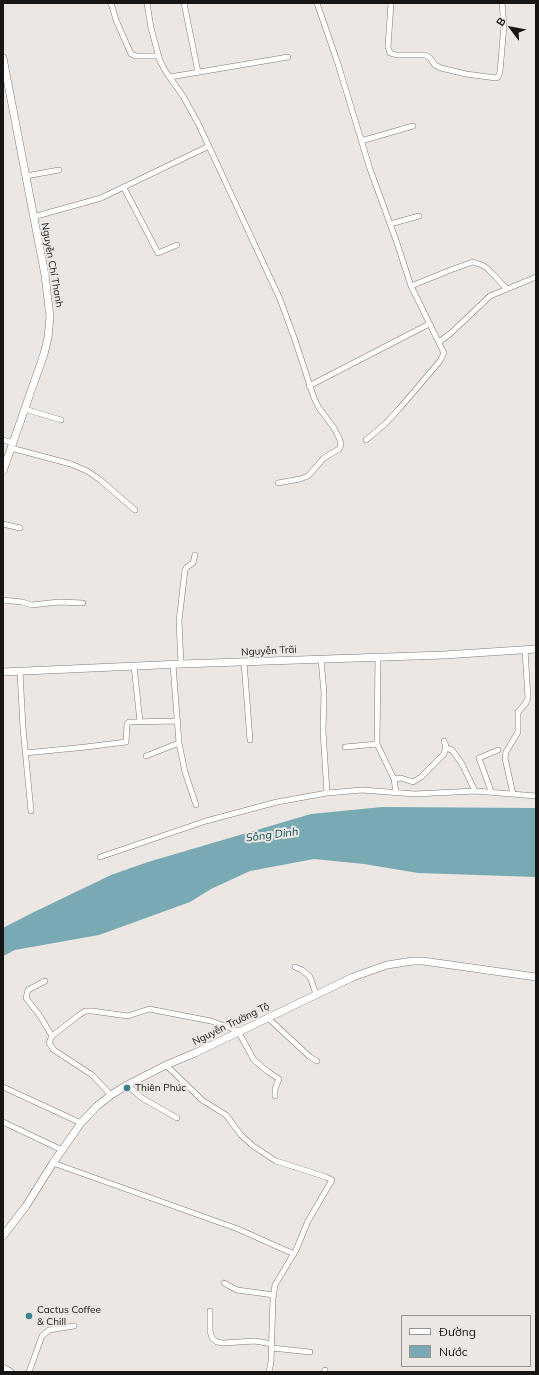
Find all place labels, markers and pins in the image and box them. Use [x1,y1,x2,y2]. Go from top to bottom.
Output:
place label: Thiên Phúc [135,1082,186,1094]
marker: Thiên Phúc [122,1083,132,1093]
place label: Cactus Coffee & Chill [37,1304,101,1328]
marker: Cactus Coffee & Chill [24,1311,34,1321]

